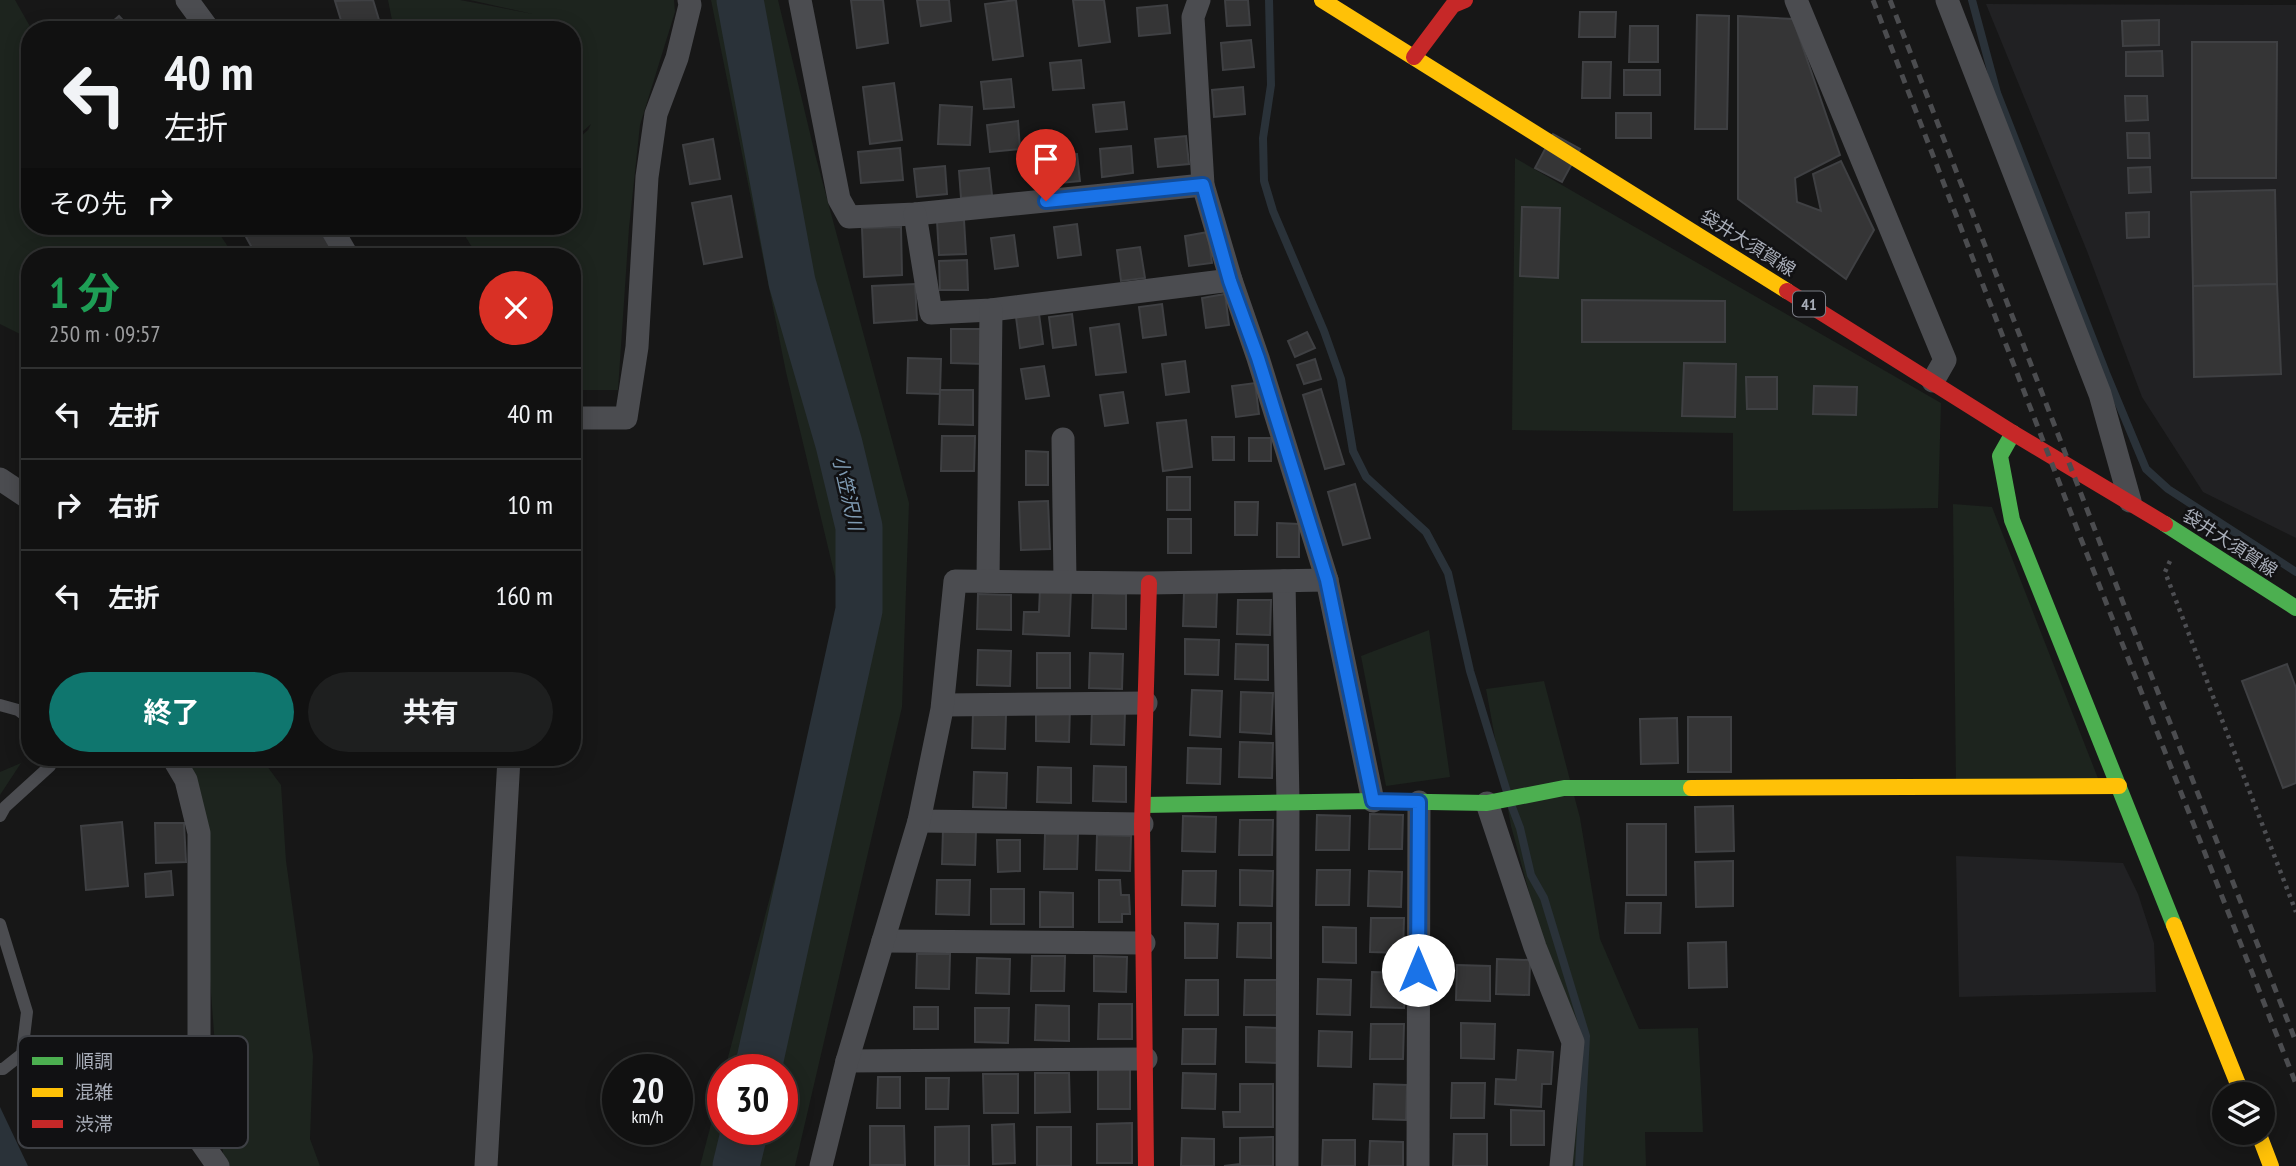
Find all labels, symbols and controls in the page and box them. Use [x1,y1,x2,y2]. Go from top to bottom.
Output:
text: 40 m [164,40,253,104]
icon: left [49,49,140,140]
text: 左折 [164,106,228,148]
pin [1016,129,1076,201]
icon: arrive [1027,140,1065,178]
icon: right [141,182,179,220]
text: その先 [49,187,127,220]
street label: 袋井大須賀線 [1696,204,1800,281]
text: 1 分 [49,265,120,320]
button: close [479,271,553,345]
road number: 41 [1793,292,1825,316]
text: 250 m · 09:57 [49,319,161,348]
icon: left [49,395,87,433]
text: 40 m [507,397,553,430]
text: 左折 [108,399,160,432]
water label: 小笠沢川 [828,453,869,535]
icon: right [49,486,87,524]
text: 10 m [507,488,553,521]
text: 右折 [108,490,160,523]
street label: 袋井大須賀線 [2179,504,2282,582]
icon: left [49,577,87,615]
text: 160 m [495,579,553,612]
text: 左折 [108,581,160,614]
button: 終了 [49,672,294,752]
button: 共有 [308,672,553,752]
position arrow [1381,933,1455,1007]
legend [18,1036,248,1148]
text: 順調 [75,1049,113,1073]
speed limit sign: 30 [707,1054,798,1145]
text: 20 [631,1067,664,1113]
text: 混雑 [75,1080,113,1104]
map controls [2212,1082,2275,1145]
button: layers [2212,1082,2275,1145]
text: km/h [632,1105,663,1128]
text: 渋滞 [75,1112,113,1136]

